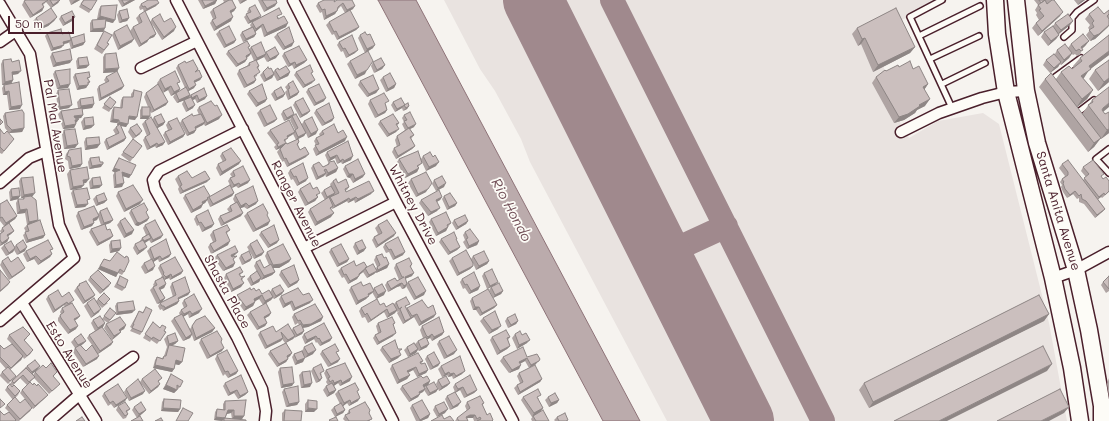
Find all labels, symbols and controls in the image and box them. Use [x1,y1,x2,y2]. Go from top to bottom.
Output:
scale bar [10,8,76,34]
text: 50 m [15,15,43,31]
street label: Pal Mal Avenue [40,78,70,174]
street label: Santa Anita Avenue [1032,150,1084,272]
street label: Ranger Avenue [268,158,324,250]
street label: Whitney Drive [385,162,441,248]
water label: Rio Hondo [487,175,535,245]
street label: Shasta Place [200,252,254,332]
street label: Esto Avenue [42,318,96,392]

